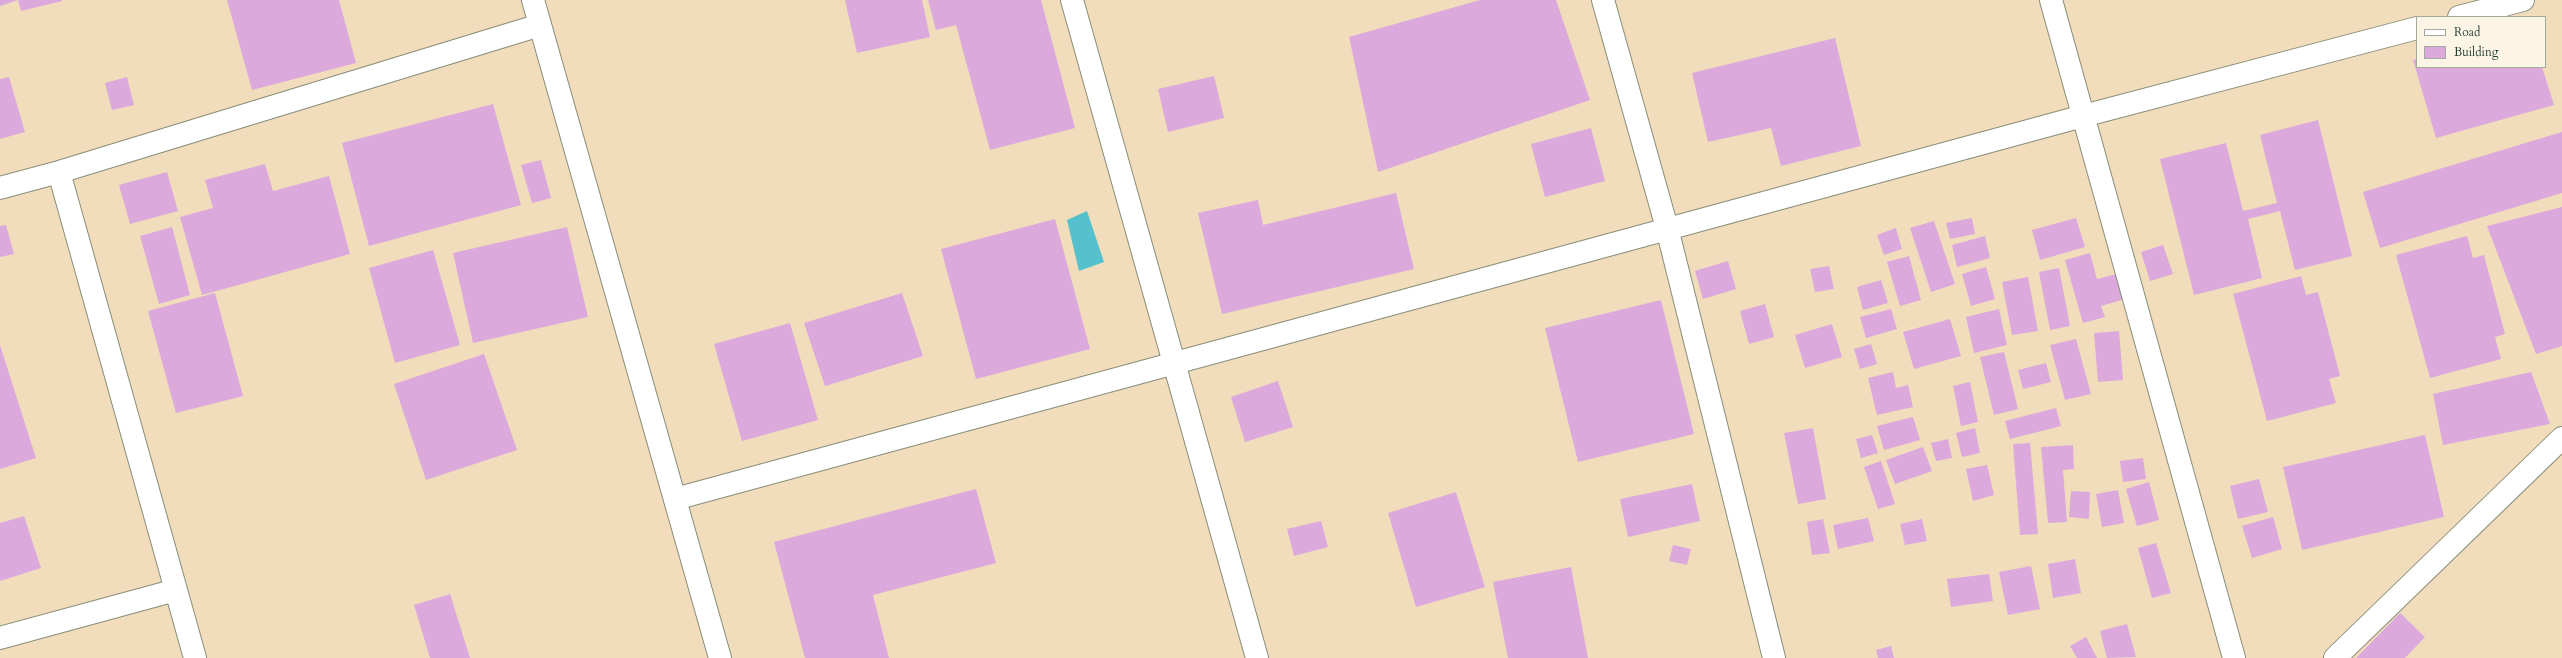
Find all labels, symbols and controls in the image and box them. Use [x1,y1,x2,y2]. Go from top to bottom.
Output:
legend [2416,16,2546,68]
text: Road [2454,24,2480,40]
text: Building [2454,44,2498,60]

